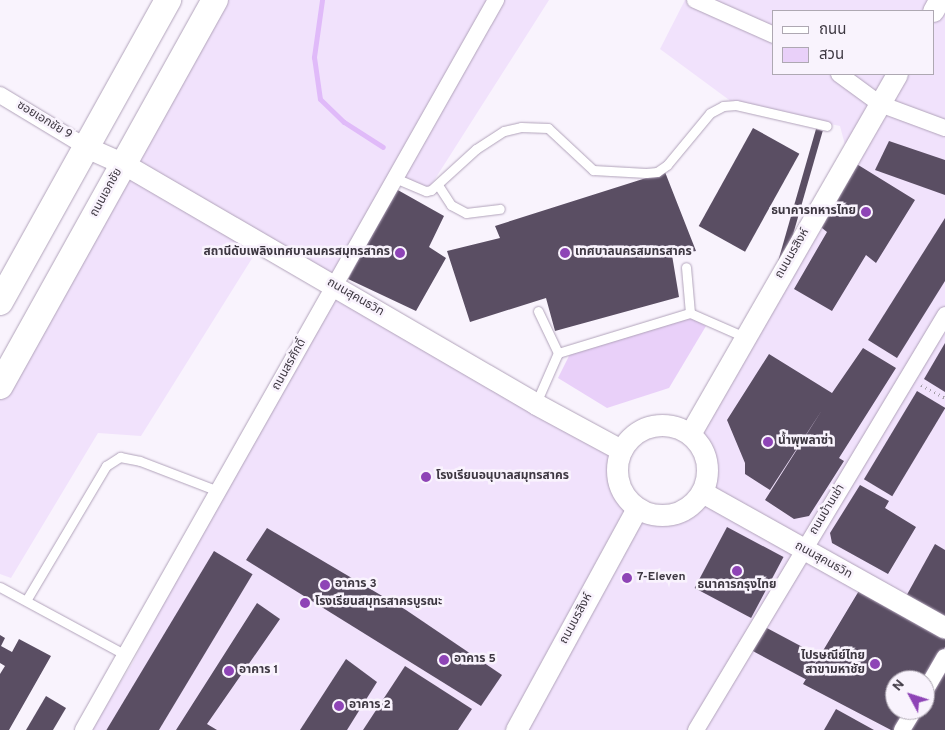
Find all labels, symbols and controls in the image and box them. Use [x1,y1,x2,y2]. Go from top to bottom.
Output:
legend [772,10,935,75]
text: ถนน [819,21,846,40]
text: สวน [819,46,844,65]
street label: ซอยเอกชัย 9 [14,99,74,143]
street label: ถนนเอกชัย [88,166,126,220]
place label: ธนาคารทหารไทย [771,205,856,219]
marker: ธนาคารทหารไทย [860,206,872,218]
street label: ถนนนรสิงห์ [773,226,813,282]
place label: สถานีดับเพลิงเทศบาลนครสมุทรสาคร [204,246,390,260]
place label: เทศบาลนครสมทรสาคร [575,246,692,260]
marker: สถานีดับเพลิงเทศบาลนครสมุทรสาคร [394,247,406,259]
marker: เทศบาลนครสมทรสาคร [559,247,571,259]
street label: ถนนสุคนธวิท [324,276,386,320]
street label: ถนนสรศักดิ์ [270,337,310,393]
place label: น้ำพุพลาซ่า [778,435,833,449]
marker: น้ำพุพลาซ่า [762,436,774,448]
place label: โรงเรียนอนุบาลสมุทรสาคร [436,470,569,484]
marker: โรงเรียนอนุบาลสมุทรสาคร [420,471,432,483]
street label: ถนนบ้านเช่า [807,482,849,538]
street label: ถนนสุคนธวิท [792,539,854,583]
marker: ธนาคารกรุงไทย [731,565,743,577]
place label: 7-Eleven [637,571,686,585]
marker: 7-Eleven [621,572,633,584]
place label: อาคาร 3 [335,578,377,592]
marker: อาคาร 3 [319,579,331,591]
place label: ธนาคารกรุงไทย [698,579,776,593]
street label: ถนนนรสิงห์ [558,591,596,647]
place label: โรงเรียนสมุทรสาครบูรณะ [315,596,442,610]
marker: โรงเรียนสมุทรสาครบูรณะ [299,597,311,609]
place label: ไปรษณีย์ไทย สาขามหาชัย [801,650,865,678]
place label: อาคาร 5 [454,653,496,667]
marker: อาคาร 5 [438,654,450,666]
marker: ไปรษณีย์ไทย สาขามหาชัย [869,658,881,670]
place label: อาคาร 1 [239,664,278,678]
marker: อาคาร 1 [223,665,235,677]
north arrow [885,670,935,720]
text: N [889,676,909,695]
place label: อาคาร 2 [349,699,391,713]
marker: อาคาร 2 [333,700,345,712]

